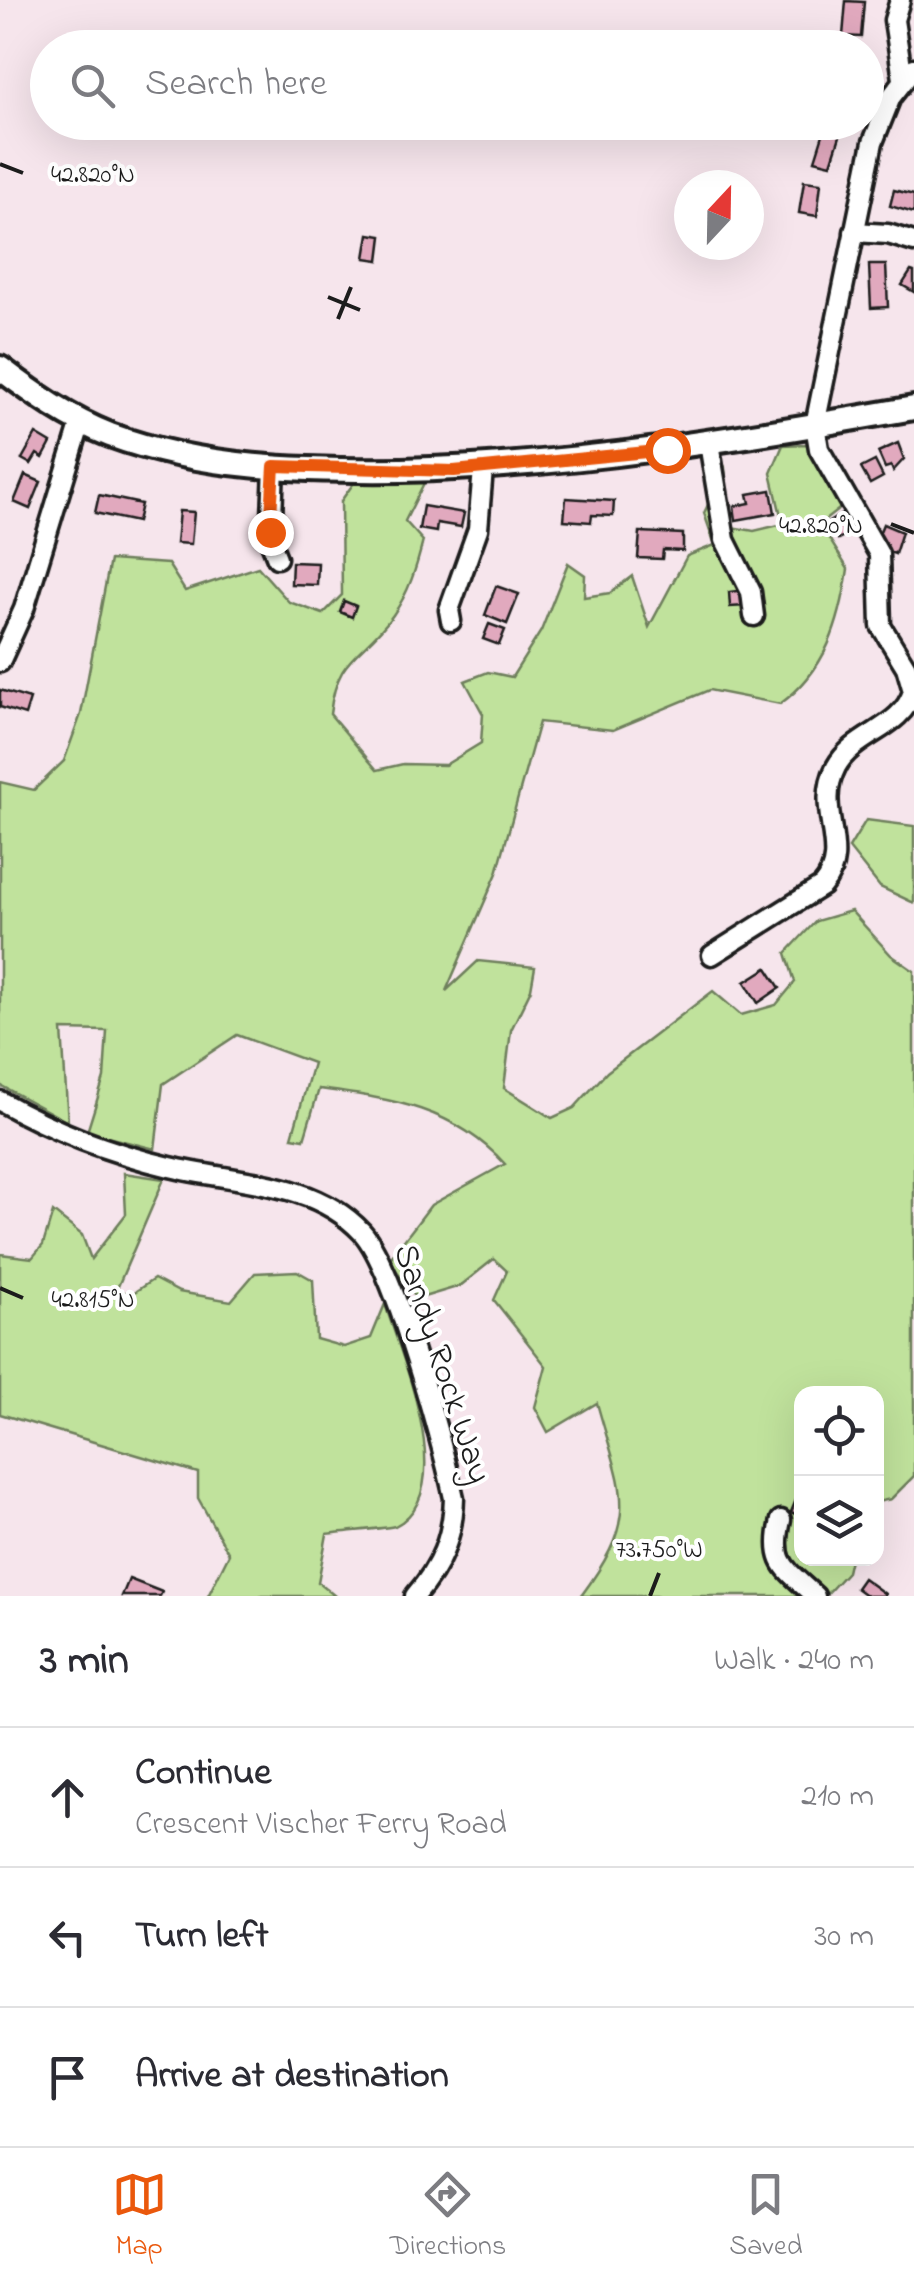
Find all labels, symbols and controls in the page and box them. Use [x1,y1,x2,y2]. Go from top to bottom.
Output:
search box [30,30,884,140]
text: Search here [145,57,327,113]
icon: search [65,58,120,113]
text: 42.820°N [51,158,135,194]
north arrow [674,170,764,260]
route start [645,428,691,474]
text: 42.820°N [779,509,863,545]
route end [248,510,294,556]
street label: Sandy Rock Way [378,1238,504,1490]
text: 42.815°N [51,1283,135,1319]
map controls [794,1386,884,1566]
button: locate [794,1386,884,1476]
button: layers [794,1476,884,1566]
text: 73.750°W [615,1533,703,1569]
text: 3 min [40,1631,129,1692]
text: Walk · 240 m [714,1638,874,1685]
text: Continue [135,1746,271,1802]
icon: ahead [40,1770,95,1825]
text: 210 m [801,1774,874,1821]
text: Crescent Vischer Ferry Road [135,1802,507,1849]
text: Turn left [135,1909,268,1965]
icon: left [40,1910,95,1965]
text: 30 m [814,1914,874,1961]
text: Arrive at destination [135,2049,449,2105]
icon: arrive [40,2050,95,2105]
tab: Map [112,2167,167,2268]
tab: Directions [390,2167,506,2268]
tab: Saved [729,2167,802,2268]

